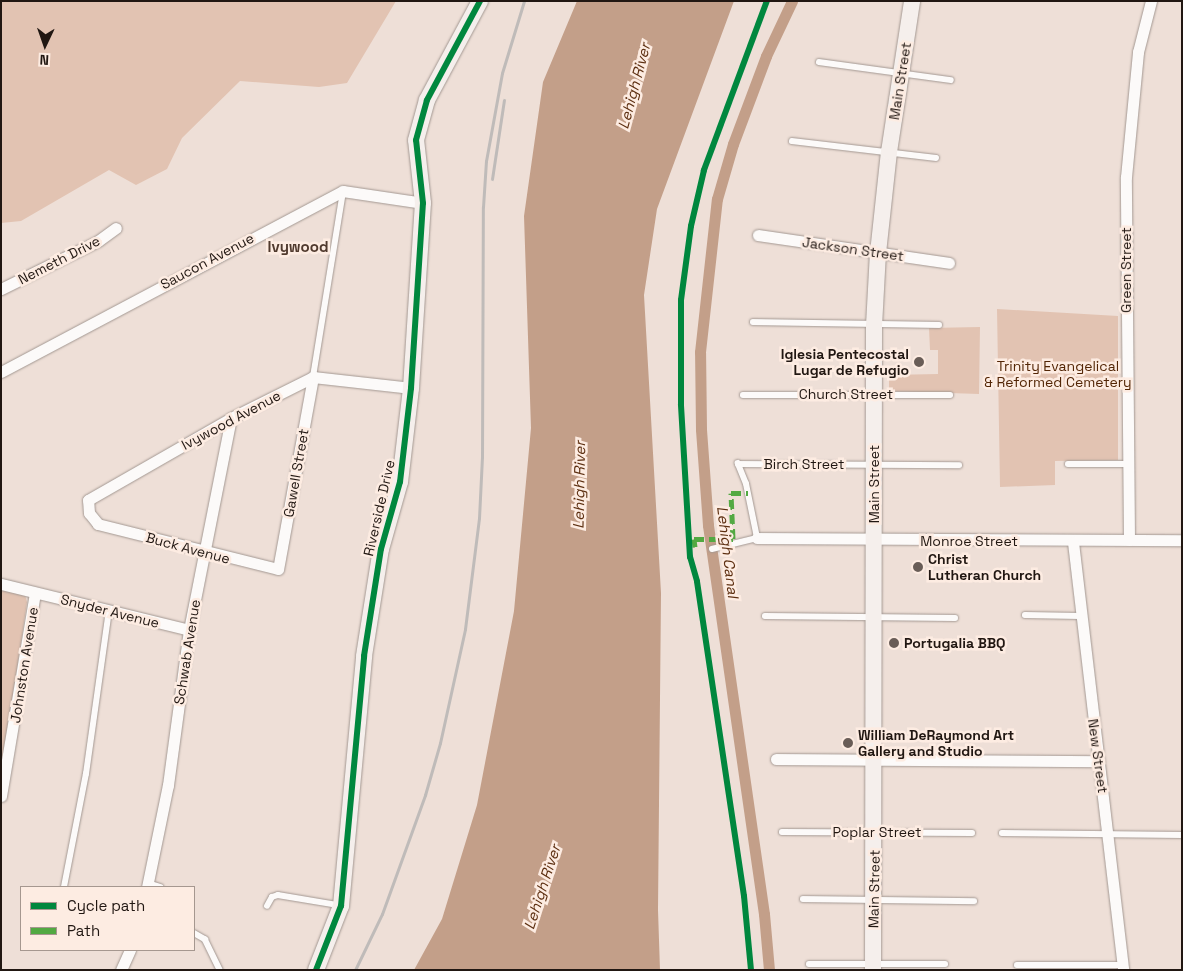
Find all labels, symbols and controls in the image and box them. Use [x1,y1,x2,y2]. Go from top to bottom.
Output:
north arrow [20,20,70,70]
water label: Lehigh River [614,41,654,131]
street label: Main Street [886,41,914,121]
text: N [39,51,49,69]
street label: Green Street [1118,227,1134,313]
street label: Saucon Avenue [157,229,257,293]
street label: Nemeth Drive [15,232,103,288]
street label: Jackson Street [801,234,905,264]
district label: Ivywood [267,238,329,256]
place label: Iglesia Pentecostal Lugar de Refugio [781,346,909,378]
marker: Iglesia Pentecostal Lugar de Refugio [913,356,925,368]
park label: Trinity Evangelical & Reformed Cemetery [984,358,1132,391]
street label: Church Street [799,386,893,402]
street label: Ivywood Avenue [179,387,283,453]
street label: Gawell Street [280,427,312,519]
water label: Lehigh River [569,441,589,529]
street label: Main Street [866,445,882,523]
street label: Birch Street [763,456,845,472]
street label: Riverside Drive [360,458,398,558]
water label: Lehigh Canal [713,505,743,599]
street label: Buck Avenue [144,529,232,567]
street label: Monroe Street [920,533,1018,549]
place label: Christ Lutheran Church [928,551,1041,584]
marker: Christ Lutheran Church [912,561,924,573]
street label: Snyder Avenue [59,591,161,631]
street label: Schwab Avenue [170,598,204,706]
street label: Johnston Avenue [7,606,41,724]
place label: Portugalia BBQ [904,635,1006,651]
marker: Portugalia BBQ [888,637,900,649]
street label: New Street [1084,718,1112,794]
place label: William DeRaymond Art Gallery and Studio [858,727,1014,760]
marker: William DeRaymond Art Gallery and Studio [842,737,854,749]
street label: Poplar Street [832,824,922,840]
water label: Lehigh River [520,842,564,932]
street label: Main Street [865,850,883,928]
legend [20,886,195,951]
text: Cycle path [67,896,145,915]
text: Path [67,921,100,940]

